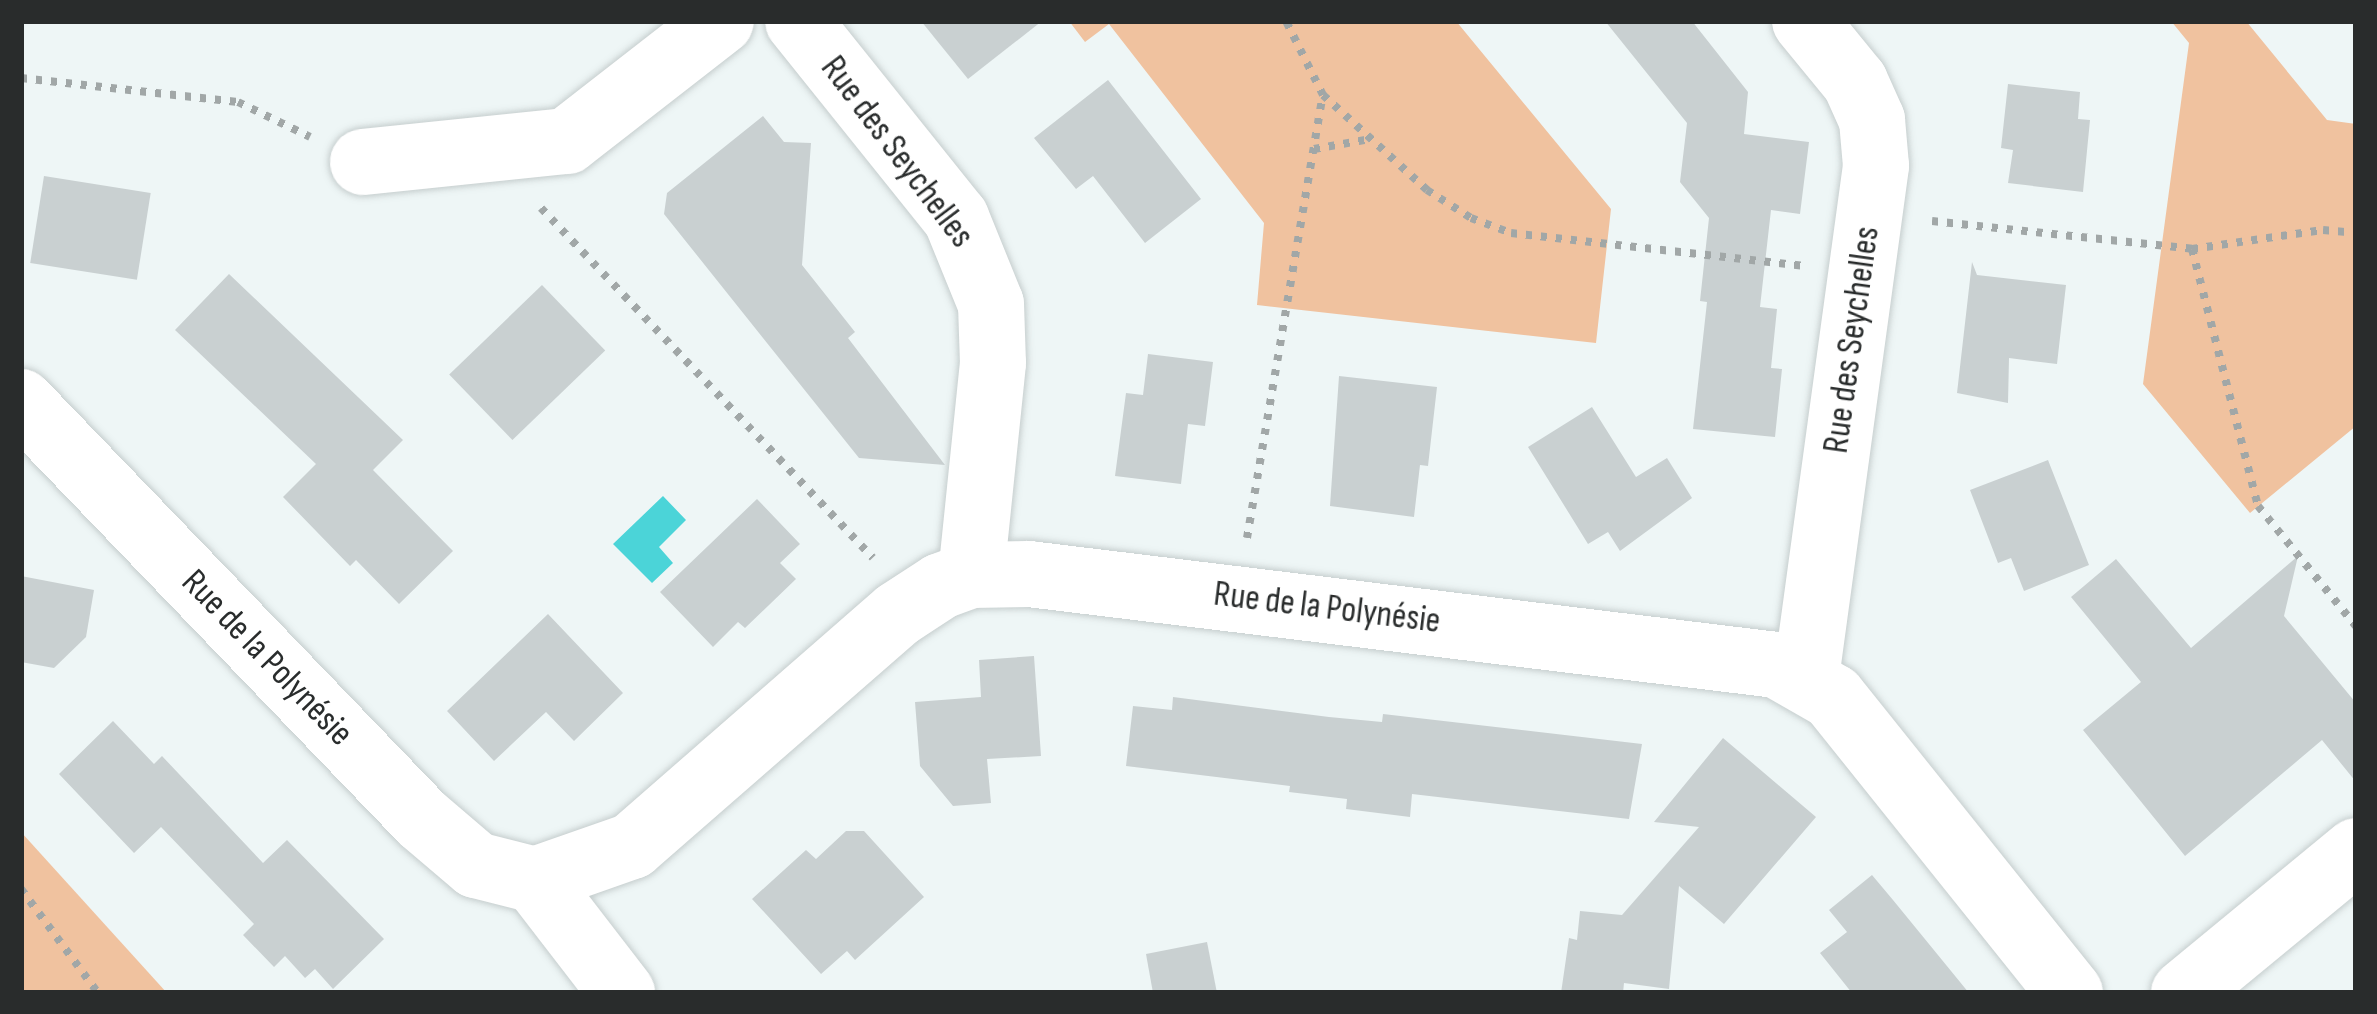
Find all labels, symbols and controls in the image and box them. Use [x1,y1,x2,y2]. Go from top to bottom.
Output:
street label: Rue des Seychelles [811,48,983,256]
street label: Rue des Seychelles [1815,224,1889,456]
street label: Rue de la Polynésie [172,561,362,755]
street label: Rue de la Polynésie [1211,573,1443,643]

